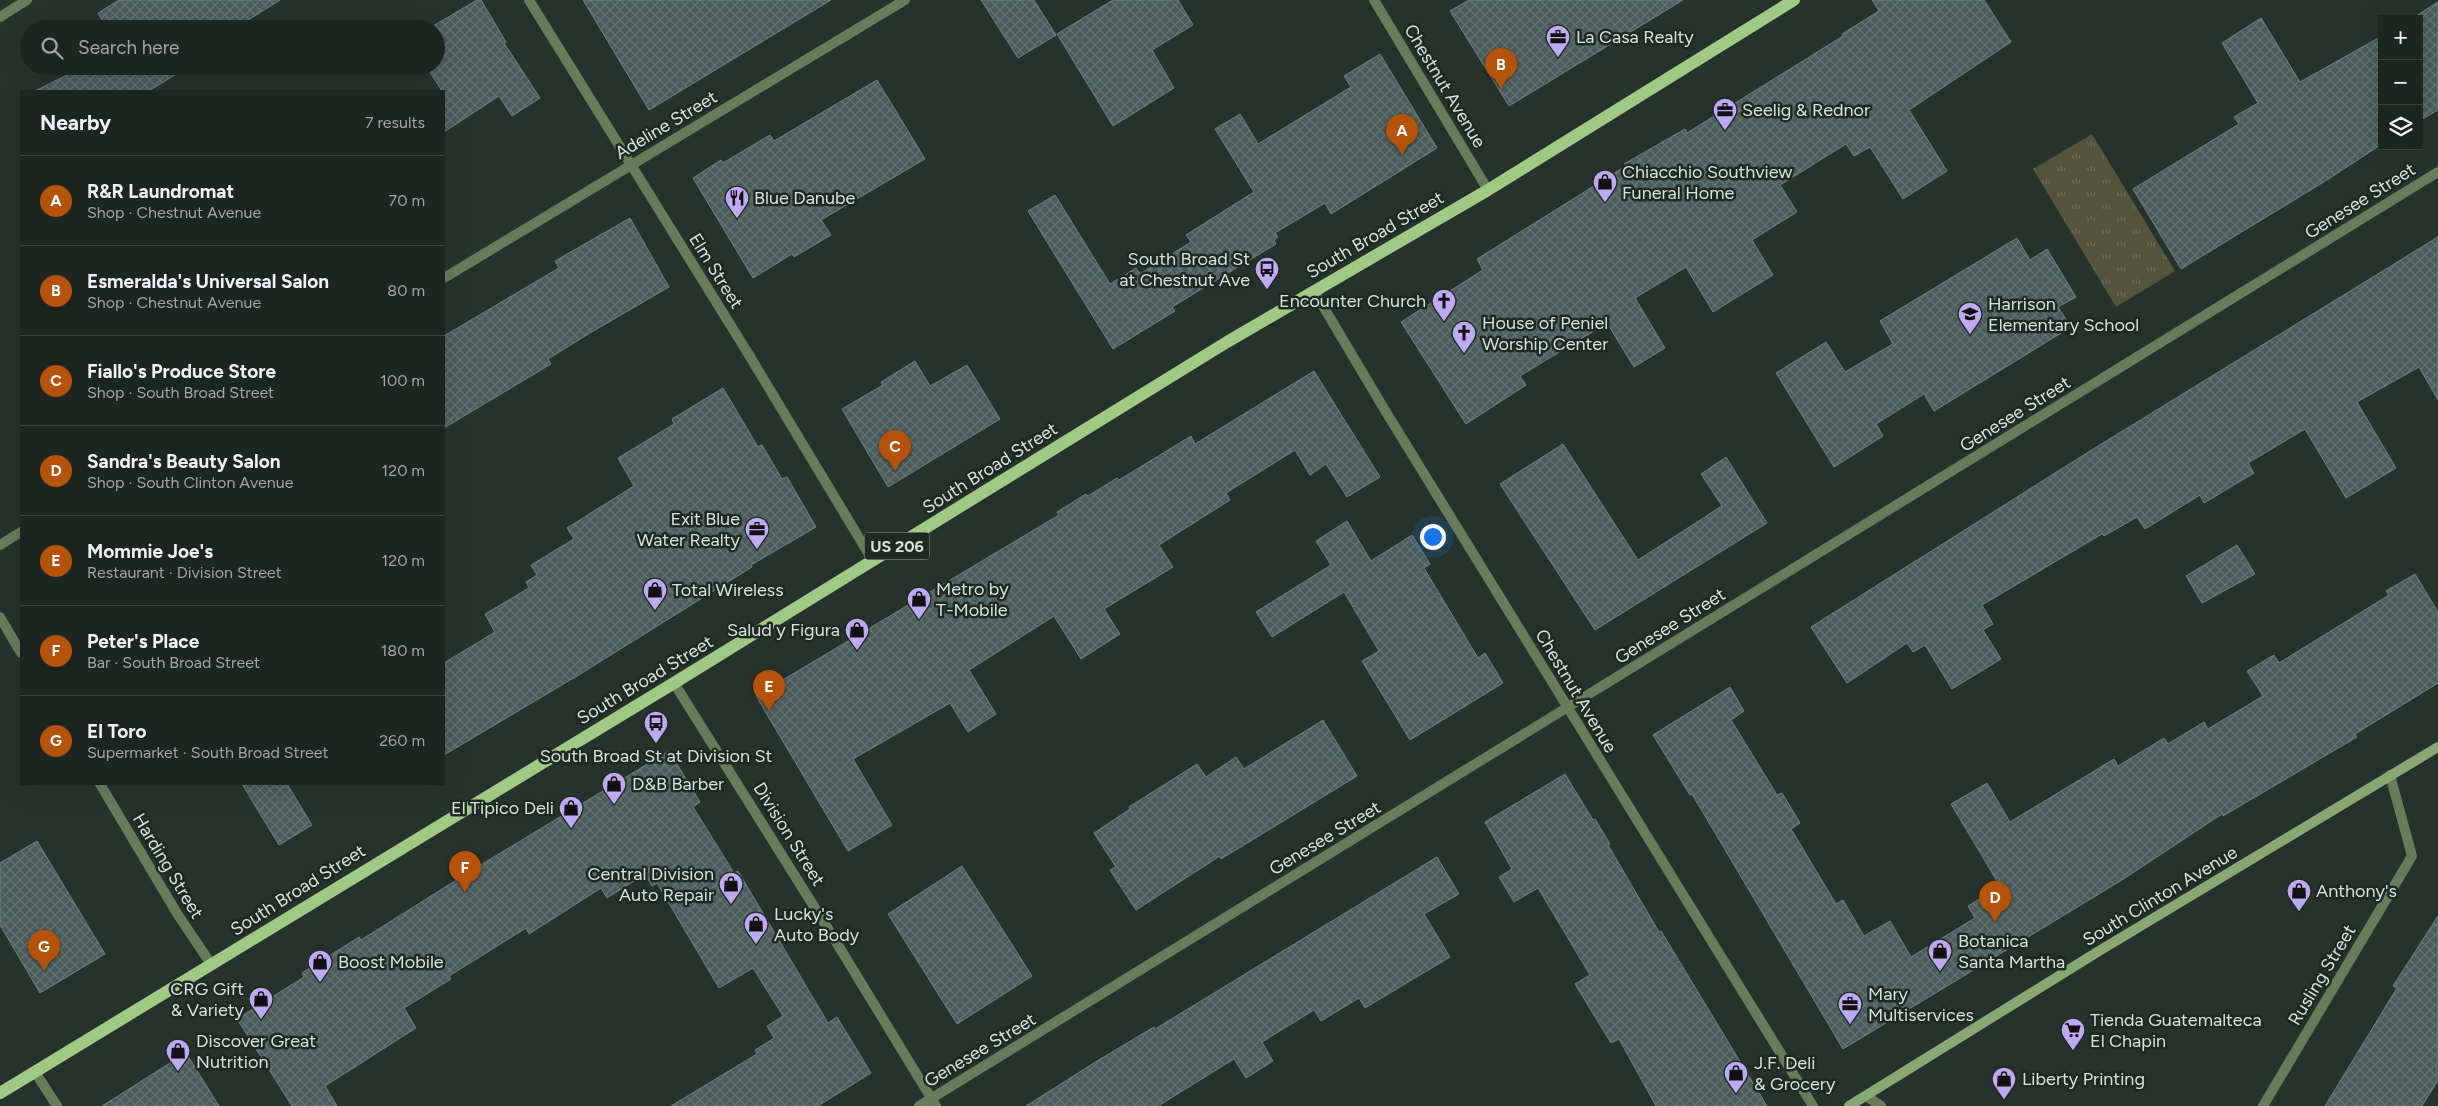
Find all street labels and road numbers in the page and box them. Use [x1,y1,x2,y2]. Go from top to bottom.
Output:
street label: Chestnut Avenue [1400,20,1490,152]
street label: Adeline Street [611,86,721,164]
street label: Genesee Street [2301,158,2420,244]
street label: South Broad Street [1302,187,1448,283]
street label: Elm Street [684,229,748,313]
street label: Genesee Street [1956,371,2075,457]
street label: South Broad Street [918,418,1062,518]
road number: US 206 [864,532,930,560]
street label: Genesee Street [1611,583,1730,669]
street label: Chestnut Avenue [1530,625,1622,757]
street label: South Broad Street [573,631,717,729]
street label: Division Street [748,778,830,890]
street label: Genesee Street [1265,796,1385,880]
street label: Harding Street [128,809,208,923]
street label: South Broad Street [226,840,370,940]
street label: South Clinton Avenue [2079,841,2241,951]
street label: Rusling Street [2283,921,2361,1029]
street label: Genesee Street [920,1008,1040,1092]

